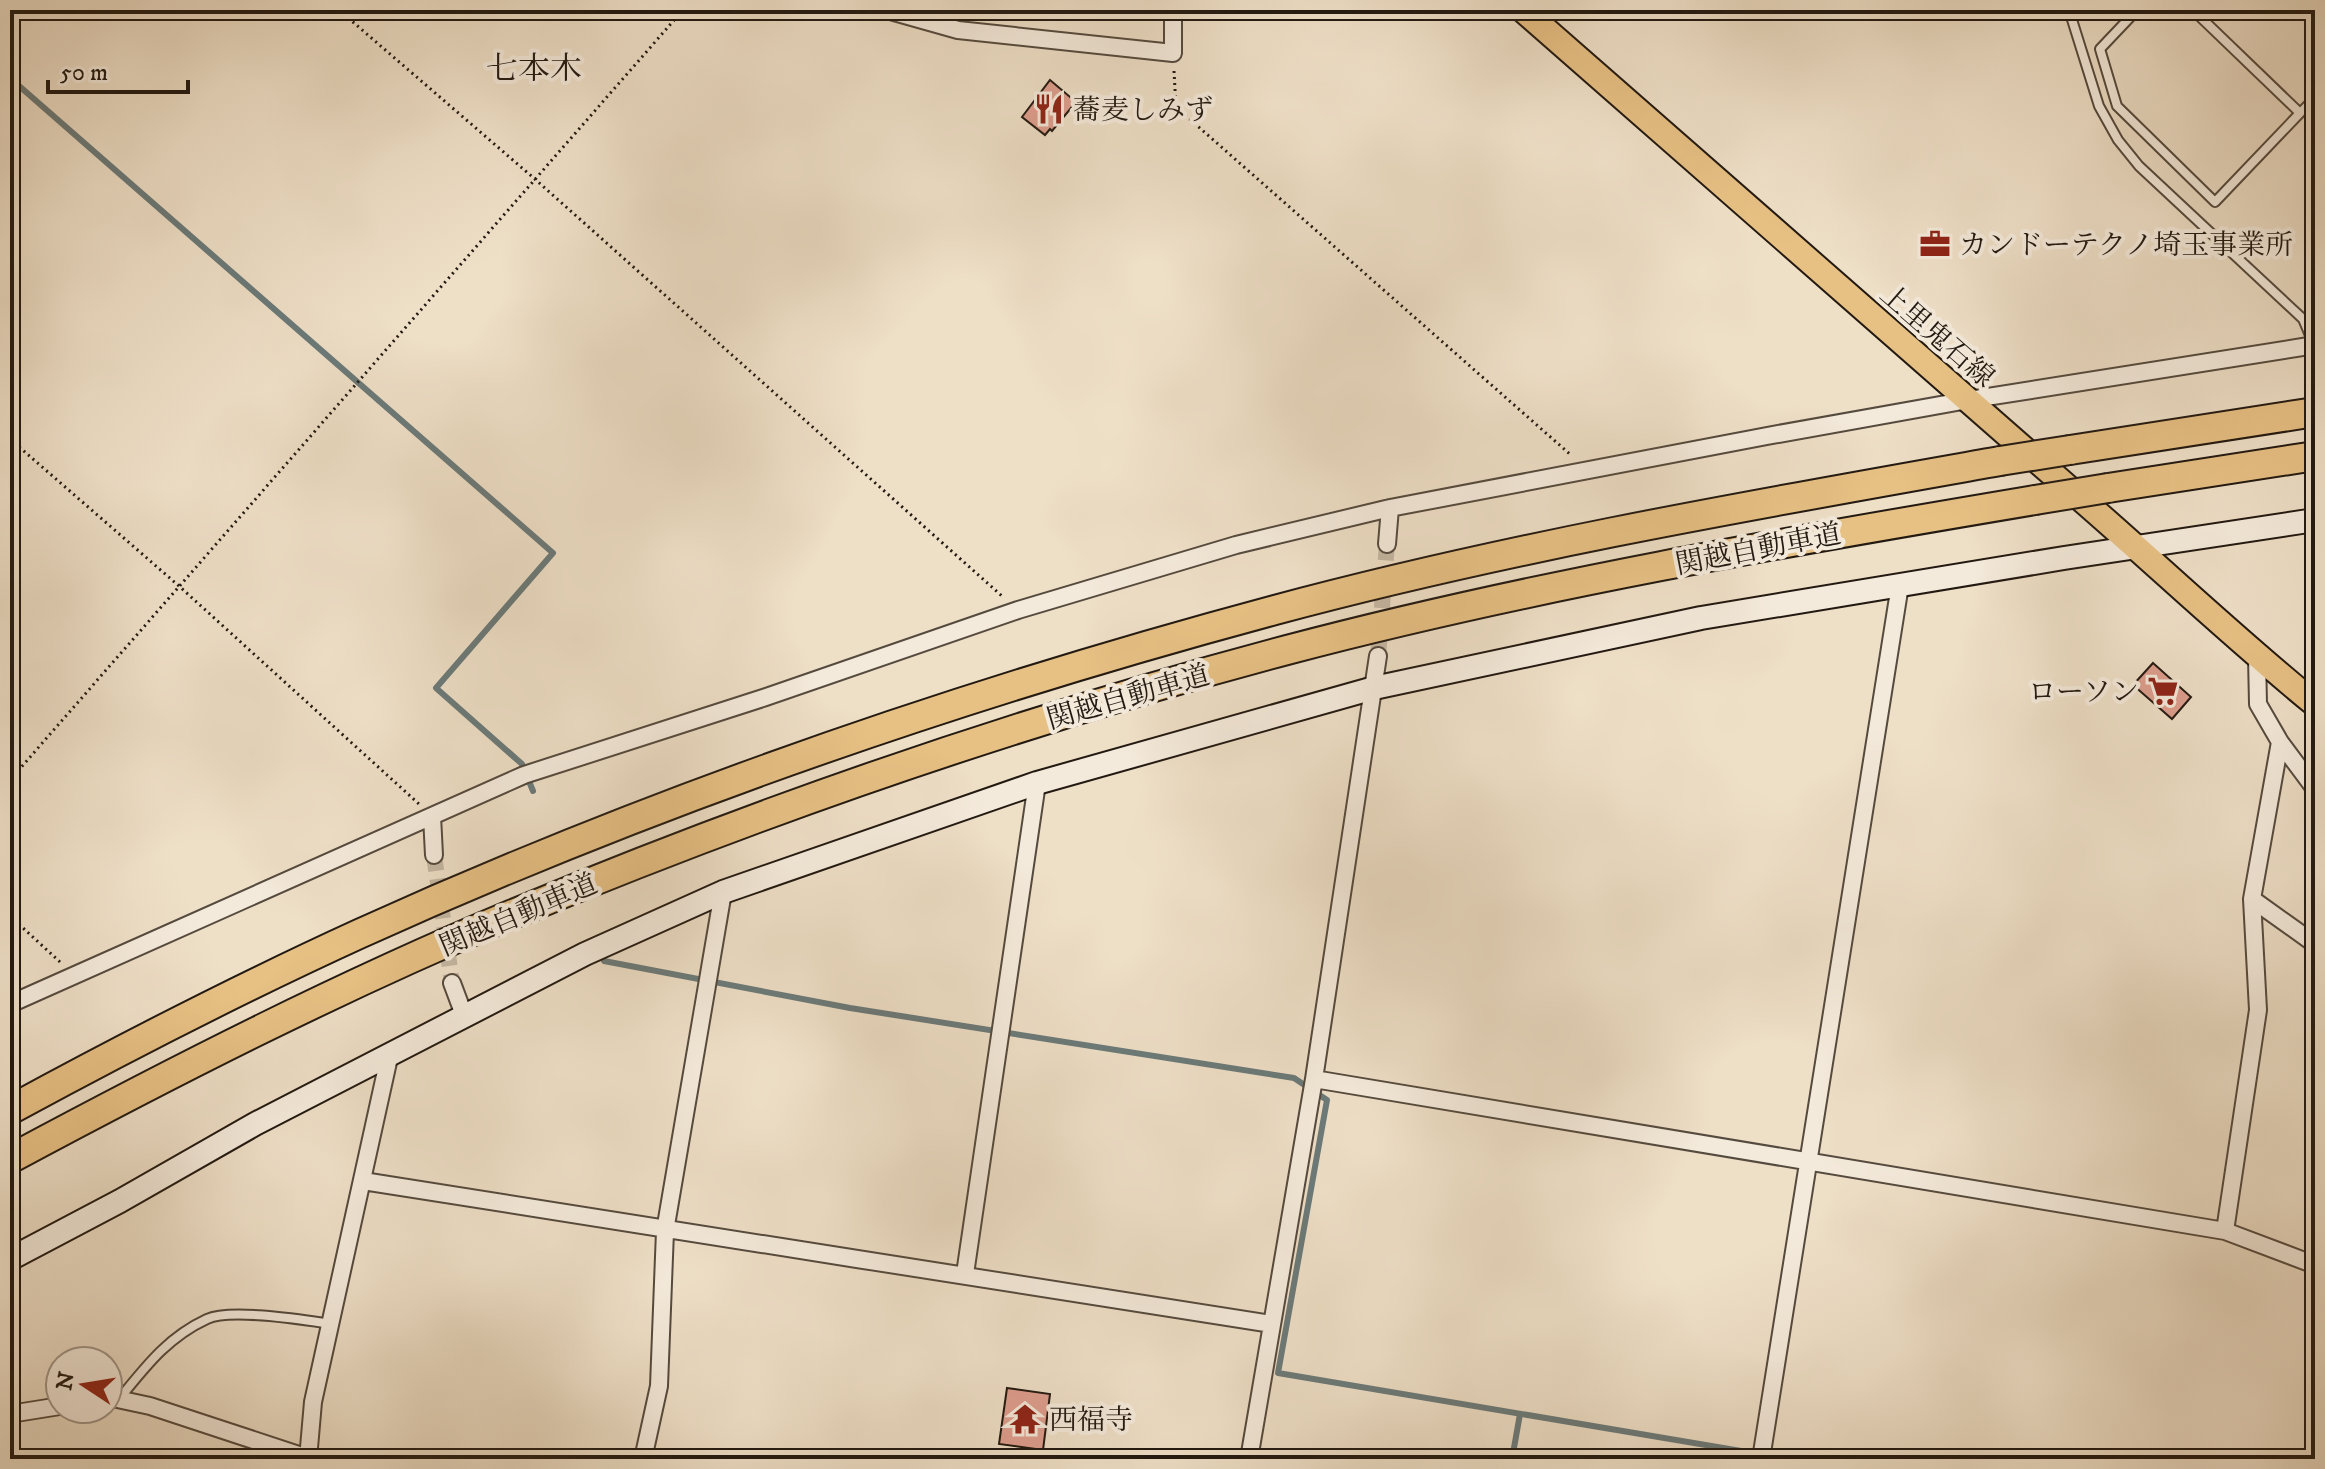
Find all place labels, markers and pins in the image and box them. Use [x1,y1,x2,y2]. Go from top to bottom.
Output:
restaurant icon: 蕎麦しみず [1032,92,1066,126]
place label: 蕎麦しみず [1073,93,1213,128]
office icon: カンドーテクノ埼玉事業所 [1918,227,1952,261]
place label: カンドーテクノ埼玉事業所 [1959,228,2293,263]
supermarket icon: ローソン [2146,674,2180,708]
place label: ローソン [2028,675,2139,710]
temple icon: 西福寺 [1008,1402,1042,1436]
place label: 西福寺 [1049,1403,1133,1438]

